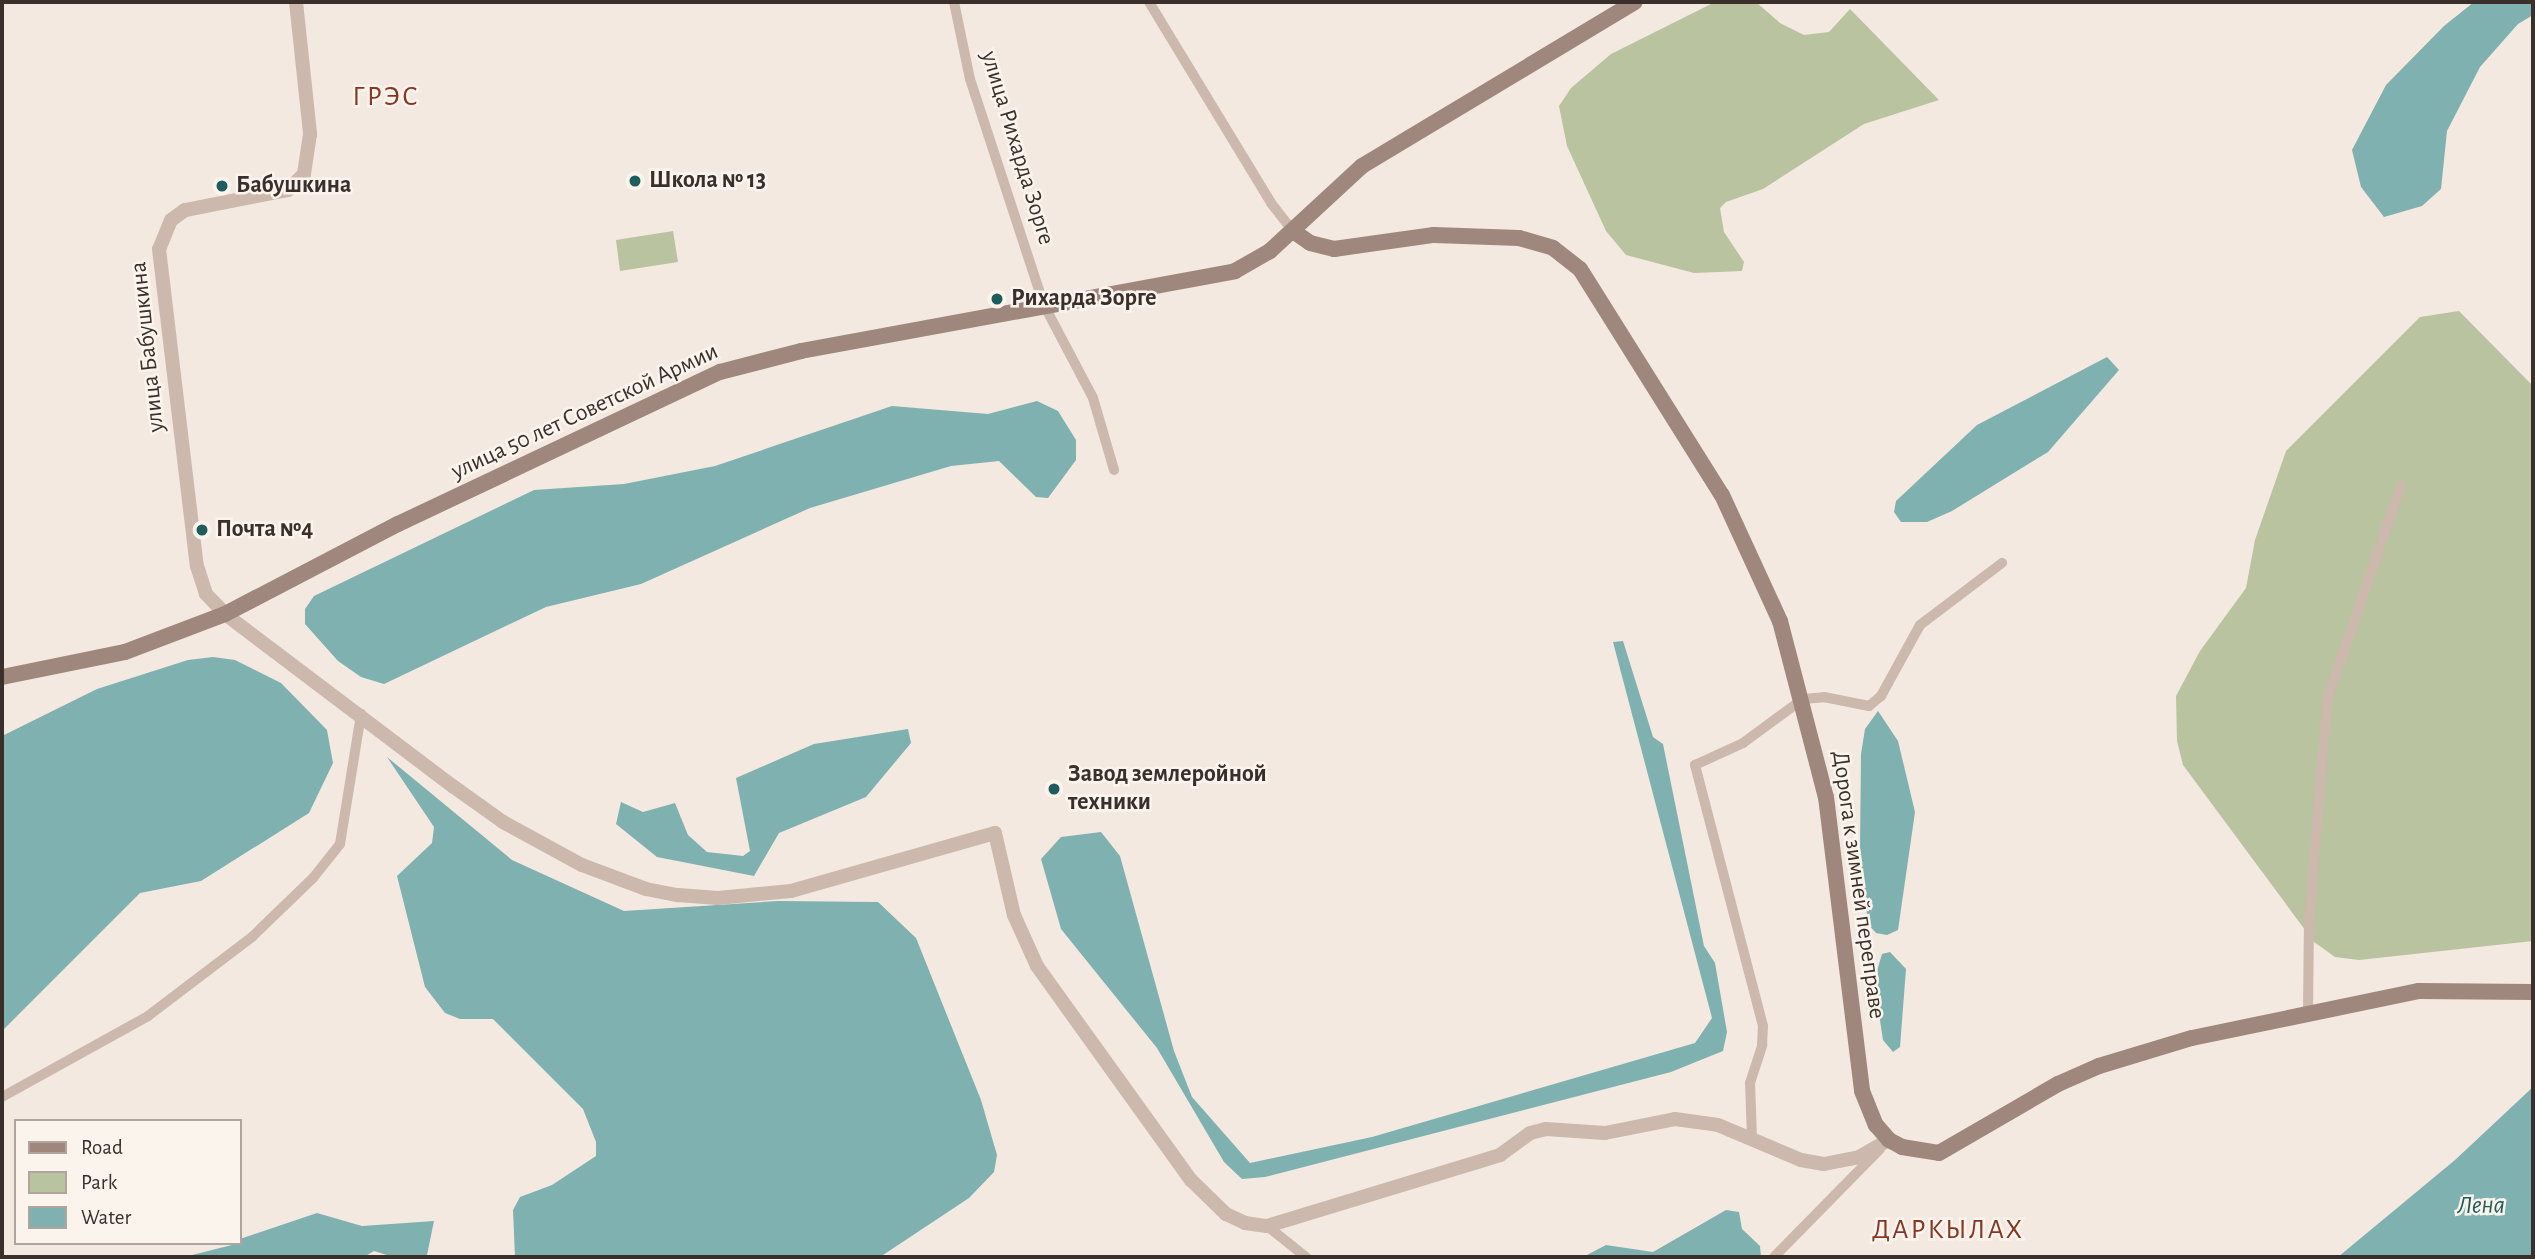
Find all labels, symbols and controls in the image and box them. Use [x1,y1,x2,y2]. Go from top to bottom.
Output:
street label: улица Рихарда Зорге [974,48,1060,248]
district label: ГРЭС [353,80,419,114]
place label: Школа № 13 [649,167,766,195]
place label: Бабушкина [236,172,351,200]
marker: Школа № 13 [627,173,643,189]
marker: Бабушкина [214,178,230,194]
street label: улица Бабушкина [125,260,171,434]
place label: Рихарда Зорге [1011,285,1157,313]
marker: Рихарда Зорге [989,291,1005,307]
street label: улица 50 лет Советской Армии [447,337,723,487]
place label: Почта №4 [216,516,313,544]
marker: Почта №4 [194,522,210,538]
street label: Дорога к зимней переправе [1825,749,1891,1021]
place label: Завод землеройной техники [1068,761,1267,817]
marker: Завод землеройной техники [1046,781,1062,797]
legend [14,1119,242,1245]
text: Road [81,1137,123,1158]
text: Park [81,1172,117,1193]
water label: Лена [2457,1190,2505,1222]
text: Water [81,1207,131,1228]
district label: ДАРКЫЛАХ [1873,1213,2023,1247]

